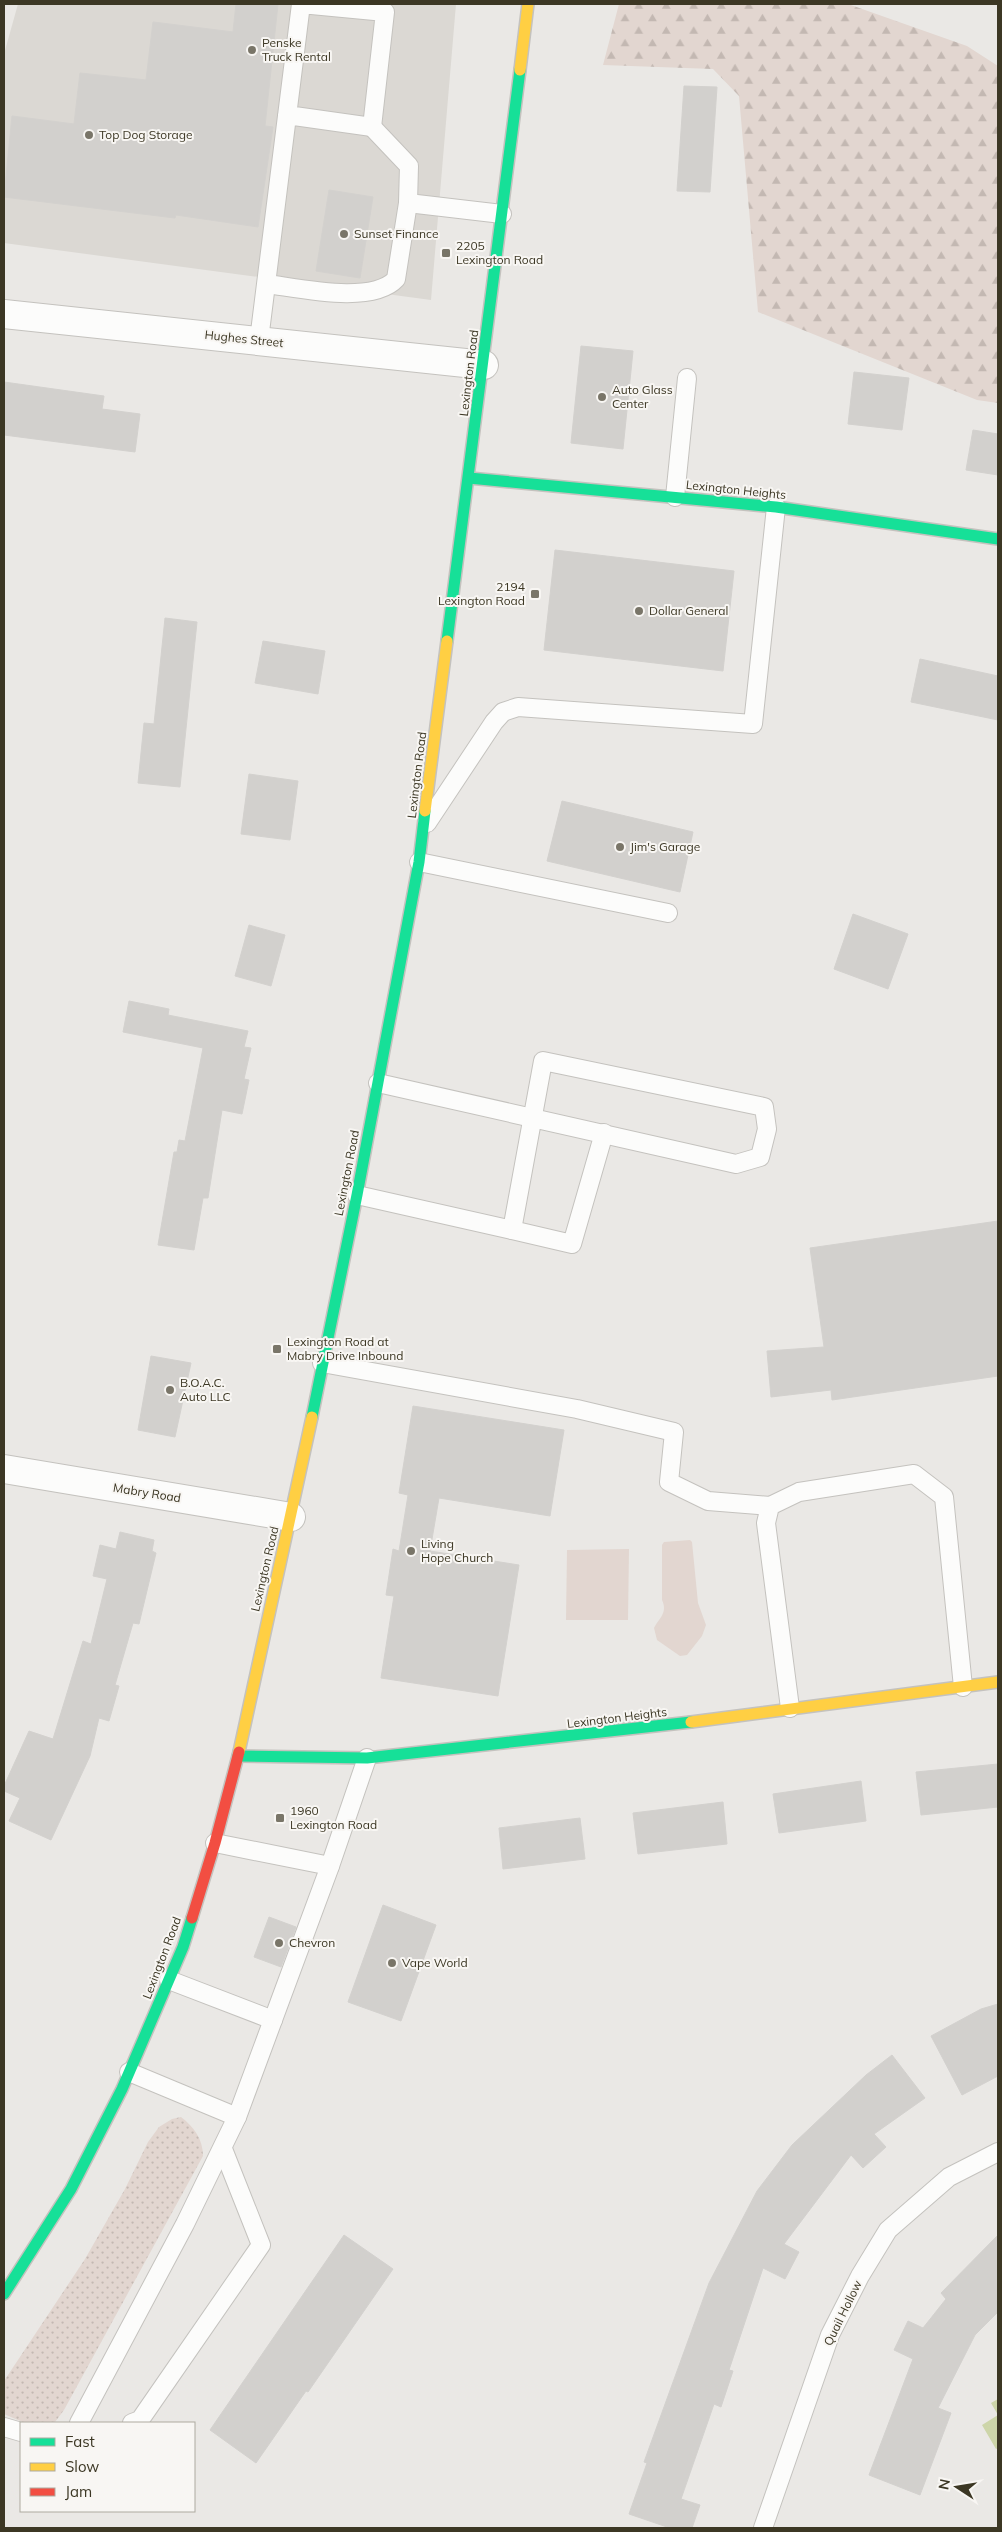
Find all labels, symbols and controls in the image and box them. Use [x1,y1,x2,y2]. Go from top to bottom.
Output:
place label: Penske Truck Rental [262,35,331,64]
marker: Penske Truck Rental [246,44,258,56]
place label: Top Dog Storage [99,127,192,142]
marker: Top Dog Storage [83,129,95,141]
place label: Sunset Finance [354,226,438,241]
marker: Sunset Finance [338,228,350,240]
place label: 2205 Lexington Road [456,238,543,267]
marker: 2205 Lexington Road [440,247,452,259]
street label: Hughes Street [204,327,284,350]
street label: Lexington Road [456,329,481,417]
place label: Auto Glass Center [612,382,673,411]
marker: Auto Glass Center [596,391,608,403]
street label: Lexington Heights [685,477,787,502]
place label: 2194 Lexington Road [438,579,525,608]
marker: 2194 Lexington Road [529,588,541,600]
place label: Dollar General [649,603,728,618]
marker: Dollar General [633,605,645,617]
street label: Lexington Road [404,731,429,819]
place label: Jim's Garage [630,839,700,854]
marker: Jim's Garage [614,841,626,853]
street label: Lexington Road [331,1129,362,1217]
place label: Lexington Road at Mabry Drive Inbound [287,1334,403,1363]
marker: Lexington Road at Mabry Drive Inbound [271,1343,283,1355]
place label: B.O.A.C. Auto LLC [180,1375,231,1404]
marker: B.O.A.C. Auto LLC [164,1384,176,1396]
street label: Mabry Road [112,1480,182,1505]
street label: Lexington Road [247,1525,282,1613]
place label: Living Hope Church [421,1536,493,1565]
marker: Living Hope Church [405,1545,417,1557]
street label: Lexington Heights [566,1704,668,1731]
place label: 1960 Lexington Road [290,1803,377,1832]
marker: 1960 Lexington Road [274,1812,286,1824]
street label: Lexington Road [139,1914,184,2001]
place label: Chevron [289,1935,335,1950]
marker: Chevron [273,1937,285,1949]
place label: Vape World [402,1955,468,1970]
marker: Vape World [386,1957,398,1969]
street label: Quail Hollow [820,2277,865,2348]
legend [20,2422,195,2512]
text: Fast [65,2432,95,2451]
text: Slow [65,2457,99,2476]
north arrow [932,2462,982,2512]
text: N [934,2477,954,2491]
text: Jam [65,2482,92,2501]

